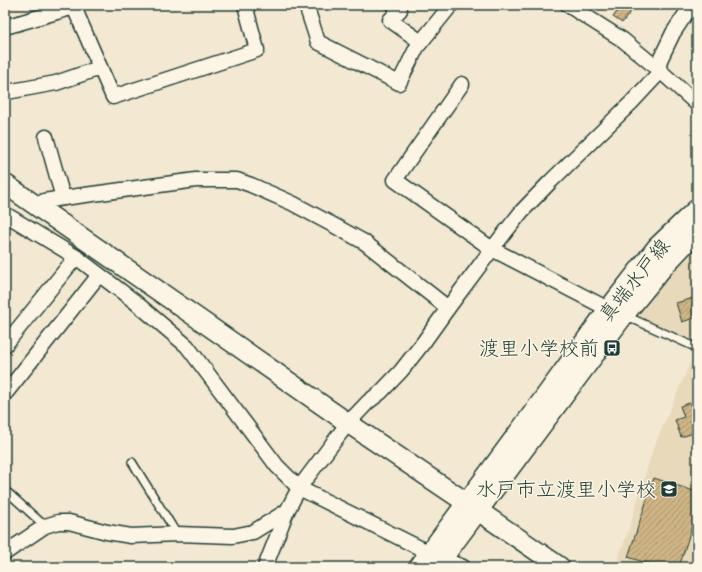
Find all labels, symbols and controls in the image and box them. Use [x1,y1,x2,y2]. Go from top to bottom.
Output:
street label: 真端水戸線 [593,234,676,327]
place label: 渡里小学校前 [479,336,599,361]
bus stop icon: 渡里小学校前 [602,338,622,358]
place label: 水戸市立渡里小学校 [476,477,656,502]
school or university icon: 水戸市立渡里小学校 [659,479,679,499]

